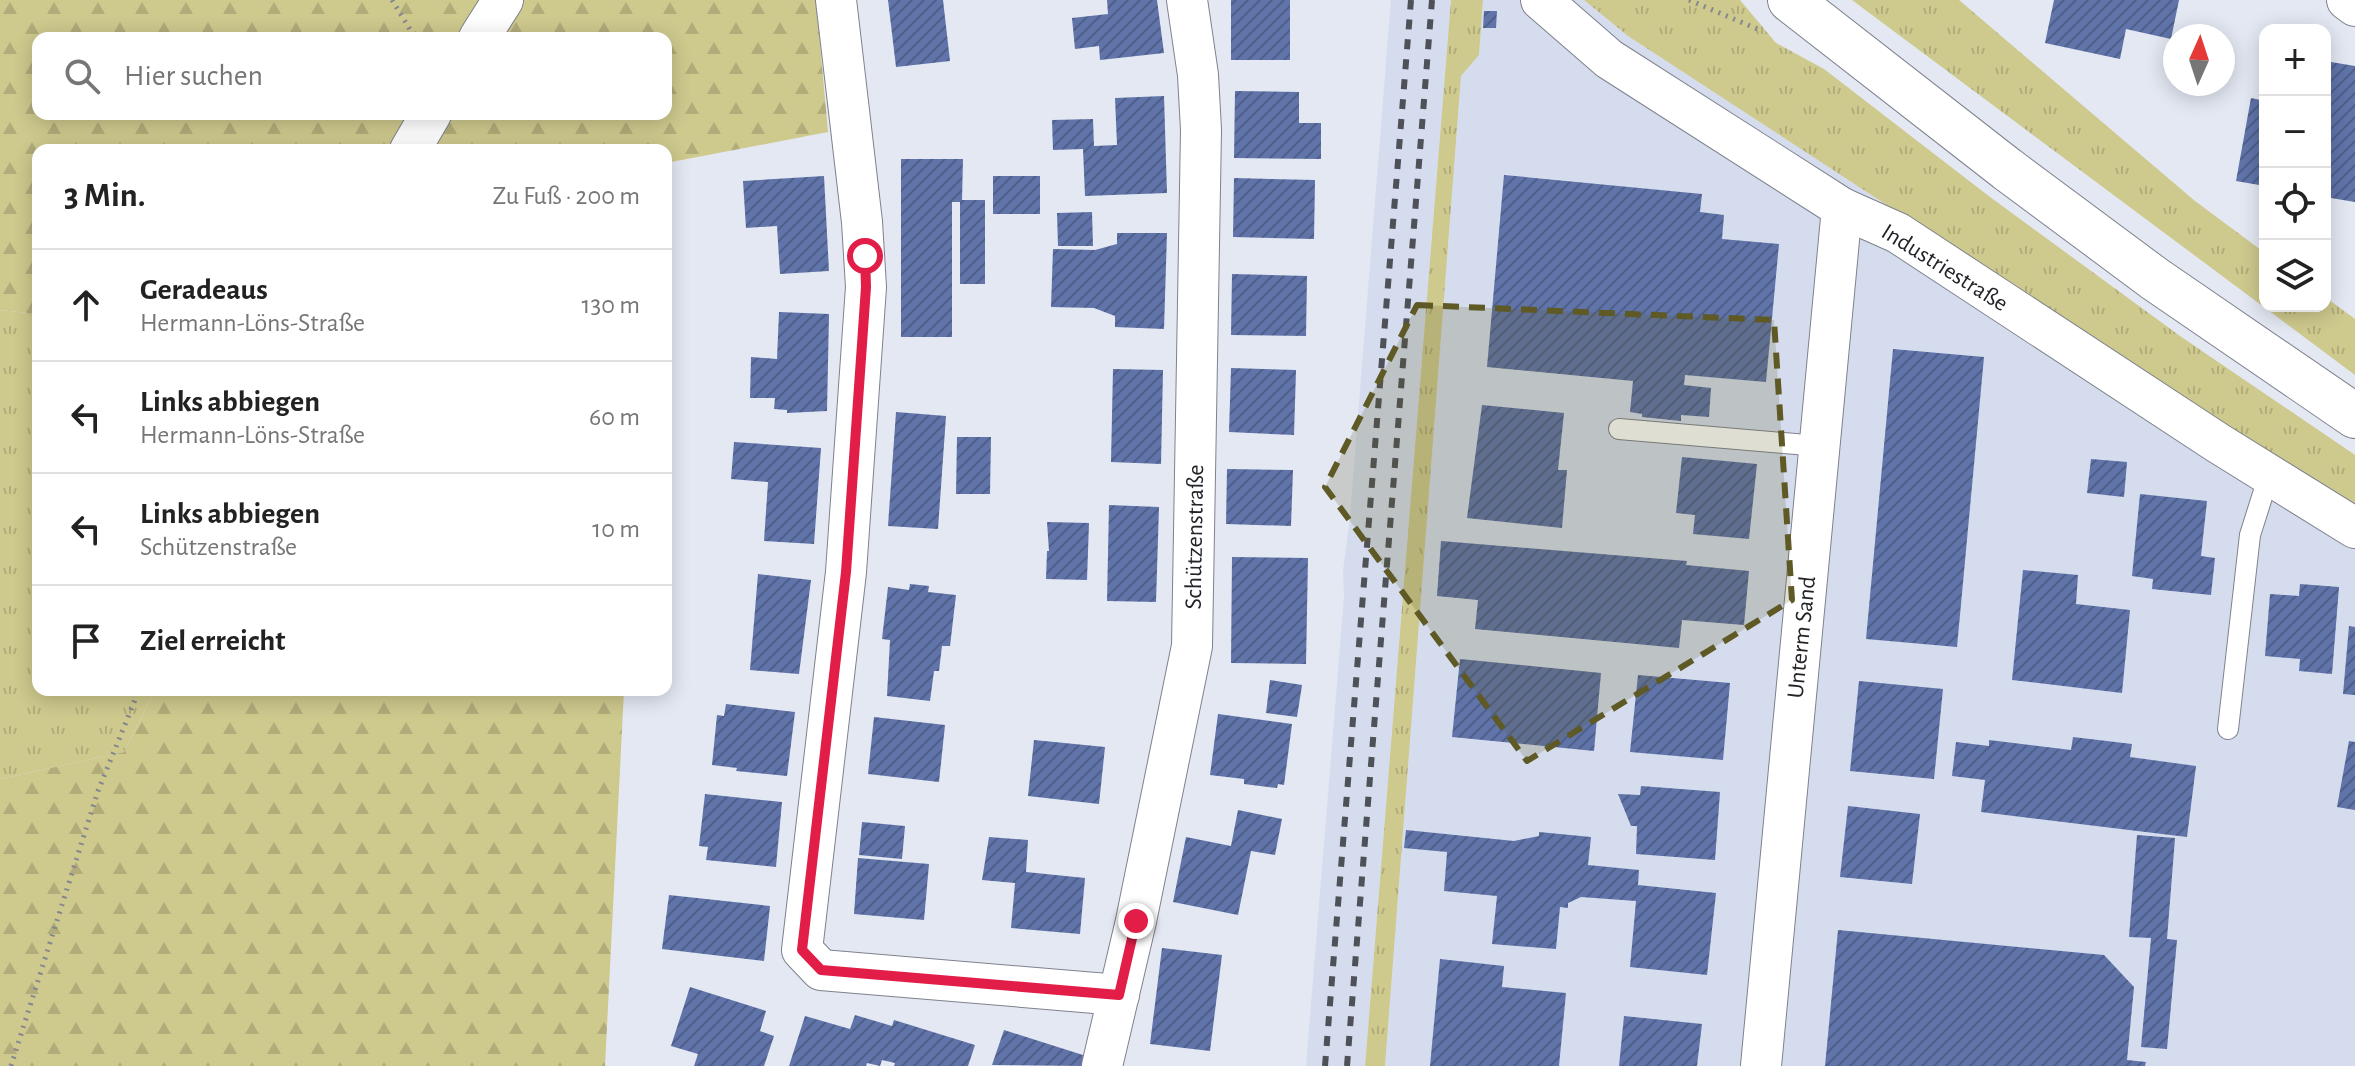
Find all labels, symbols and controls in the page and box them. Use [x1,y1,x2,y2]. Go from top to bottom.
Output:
north arrow [2163,24,2235,96]
map controls [2259,24,2331,312]
button: + [2259,24,2331,96]
search box [32,32,672,120]
icon: search [60,54,104,98]
text: Hier suchen [124,61,263,91]
button: − [2259,96,2331,168]
button: locate [2259,168,2331,240]
text: 3 Min. [64,179,146,213]
text: Zu Fuß · 200 m [493,183,640,209]
street label: Industriestraße [1877,220,2012,316]
route start [847,238,883,274]
button: layers [2259,240,2331,312]
text: Geradeaus [140,275,268,305]
icon: ahead [64,283,108,327]
text: 130 m [582,292,640,318]
text: Hermann-Löns-Straße [140,310,365,336]
text: Links abbiegen [140,387,320,417]
icon: left [64,395,108,439]
text: 60 m [589,404,640,430]
text: Hermann-Löns-Straße [140,422,365,448]
street label: Schützenstraße [1182,464,1208,610]
text: Links abbiegen [140,499,320,529]
icon: left [64,507,108,551]
text: 10 m [592,516,640,542]
text: Schützenstraße [140,534,297,560]
street label: Unterm Sand [1784,575,1820,699]
icon: arrive [64,619,108,663]
text: Ziel erreicht [140,626,285,656]
route end [1118,903,1154,939]

